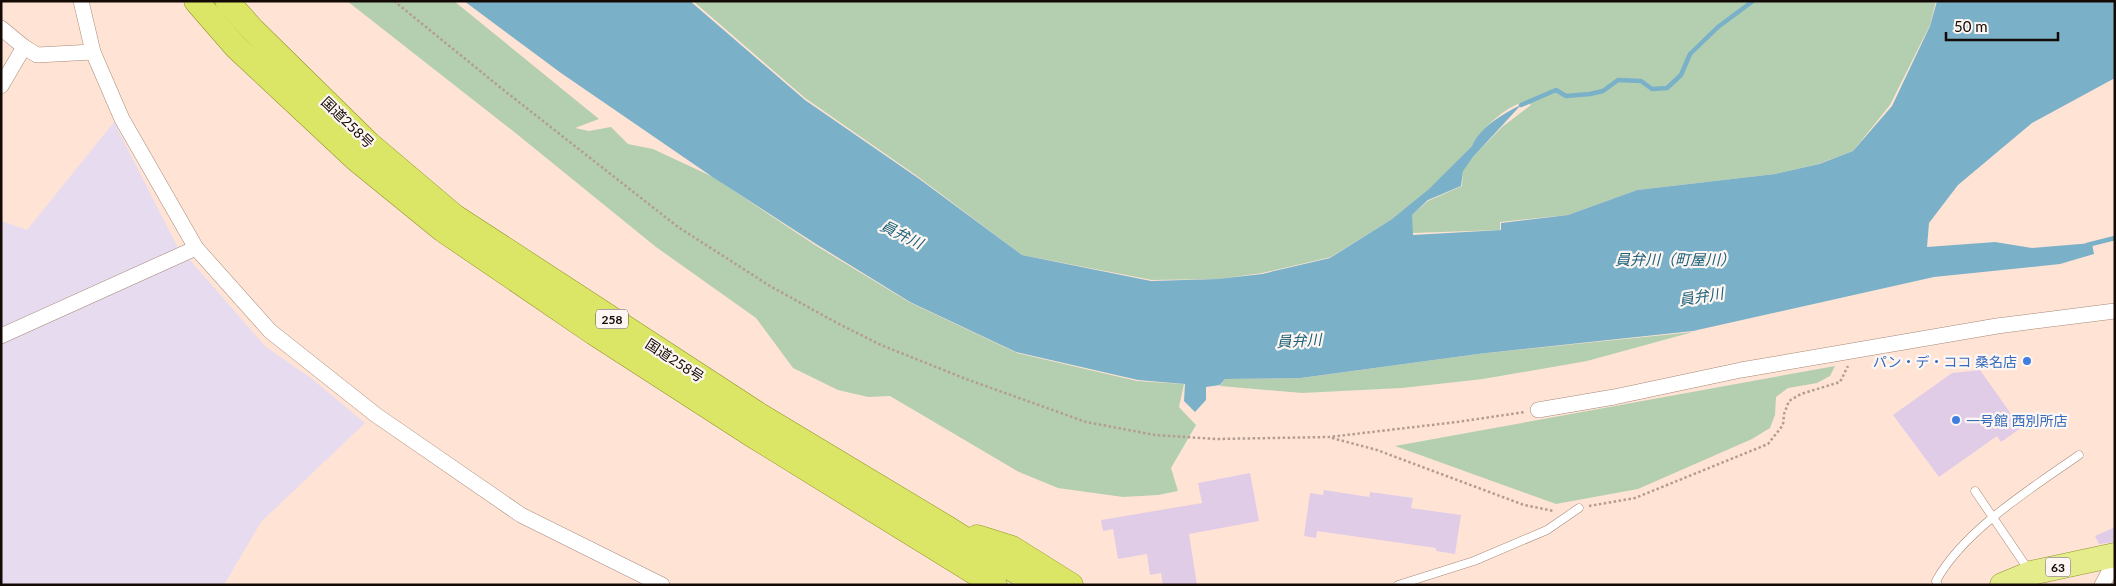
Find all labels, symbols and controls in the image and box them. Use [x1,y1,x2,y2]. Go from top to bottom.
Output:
scale bar [1946,10,2058,42]
text: 50 m [1954,17,1988,35]
street label: 国道258号 [318,93,378,151]
water label: 員弁川 [878,216,928,253]
water label: 員弁川（町屋川） [1615,250,1735,268]
water label: 員弁川 [1677,283,1727,308]
road number: 258 [596,310,628,328]
water label: 員弁川 [1276,330,1324,350]
street label: 国道258号 [643,335,707,385]
place label: パン・デ・ココ 桑名店 [1873,353,2017,370]
marker: パン・デ・ココ 桑名店 [2021,355,2033,367]
place label: 一号館 西別所店 [1966,412,2068,429]
marker: 一号館 西別所店 [1950,414,1962,426]
road number: 63 [2046,558,2070,576]

